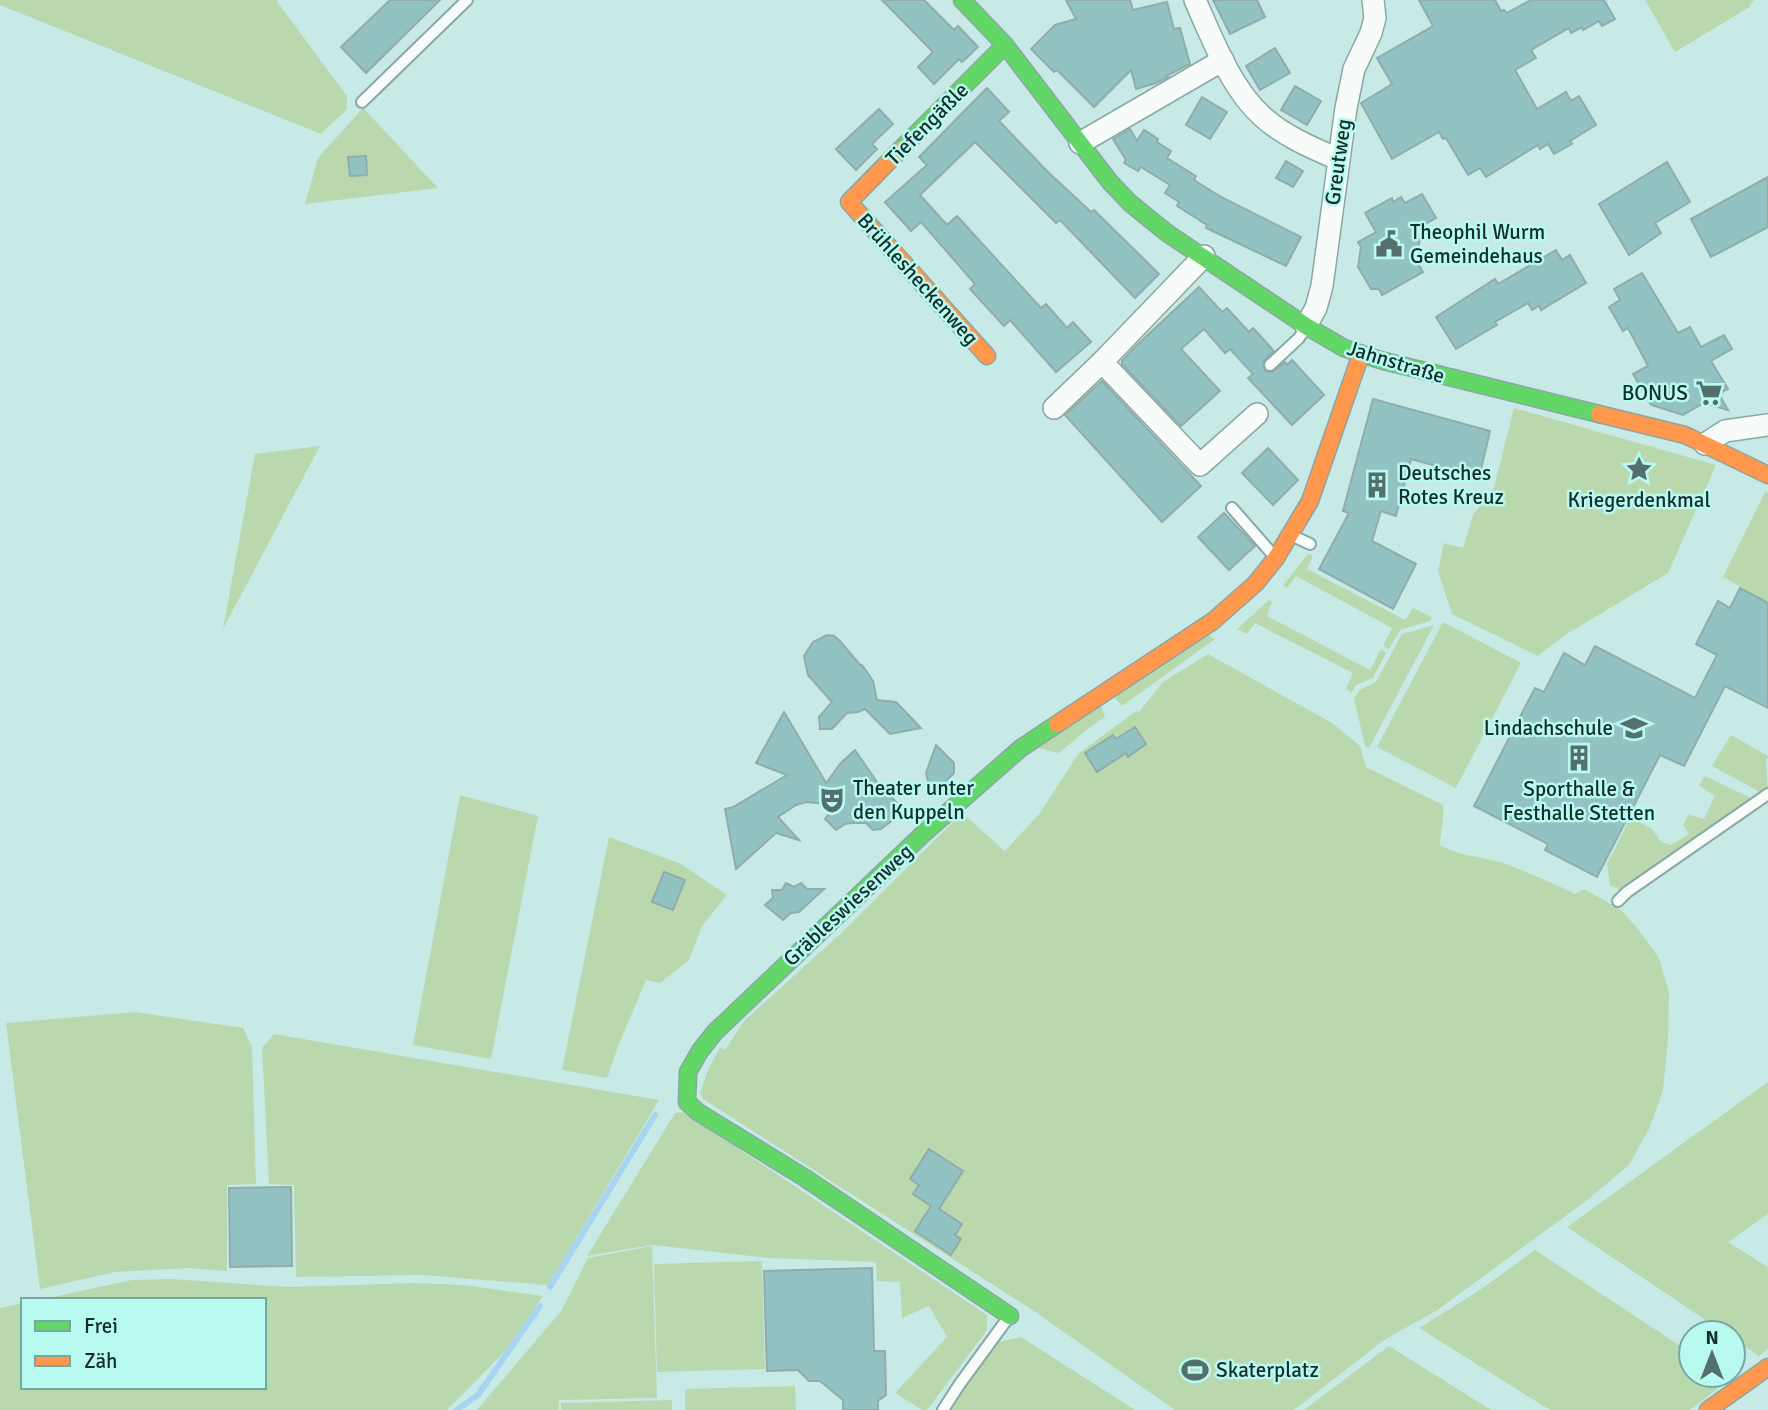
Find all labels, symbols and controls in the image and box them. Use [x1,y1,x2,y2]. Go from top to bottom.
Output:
street label: Tiefengäßle [880,77,974,171]
street label: Greutweg [1319,117,1357,207]
street label: Brühlesheckenweg [852,208,984,350]
place label: Theophil Wurm Gemeindehaus [1410,219,1545,269]
public building icon: Theophil Wurm Gemeindehaus [1374,229,1404,259]
street label: Jahnstraße [1344,335,1448,389]
supermarket icon: BONUS [1694,378,1724,408]
place label: BONUS [1622,380,1688,406]
place icon: Kriegerdenkmal [1624,454,1654,484]
place label: Deutsches Rotes Kreuz [1398,460,1504,510]
building icon: Deutsches Rotes Kreuz [1362,470,1392,500]
place label: Kriegerdenkmal [1567,487,1711,513]
school or university icon: Lindachschule [1619,713,1649,743]
place label: Lindachschule [1484,715,1613,741]
building icon: Sporthalle & Festhalle Stetten [1564,743,1594,773]
place label: Theater unter den Kuppeln [853,775,974,825]
place label: Sporthalle & Festhalle Stetten [1503,776,1655,826]
theatre icon: Theater unter den Kuppeln [817,785,847,815]
street label: Gräbleswiesenweg [778,838,918,972]
legend [21,1298,266,1389]
text: Frei [84,1313,118,1339]
north arrow [1677,1319,1747,1389]
text: N [1705,1326,1719,1350]
text: Zäh [84,1348,118,1374]
sports icon: Skaterplatz [1180,1355,1210,1385]
place label: Skaterplatz [1216,1357,1319,1383]

